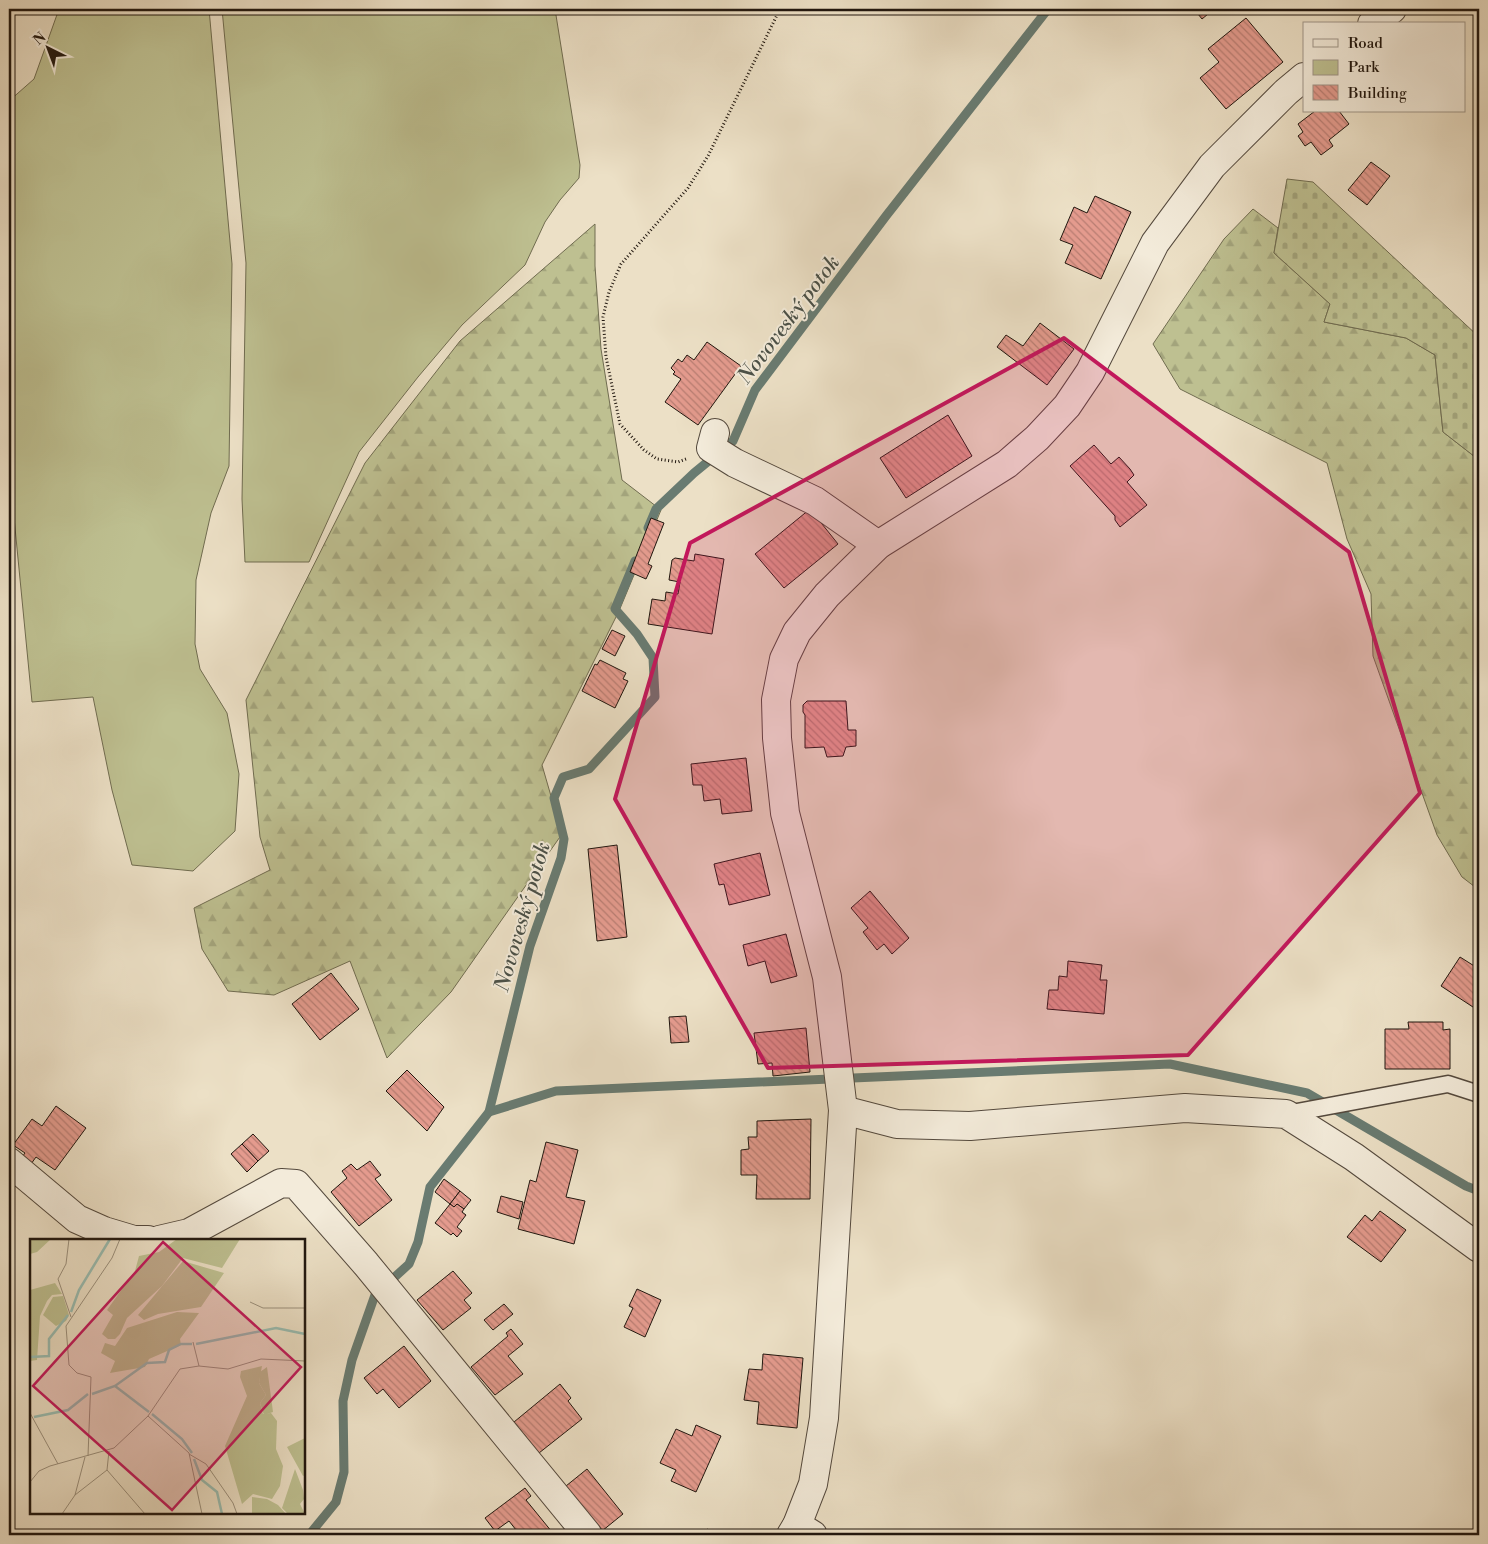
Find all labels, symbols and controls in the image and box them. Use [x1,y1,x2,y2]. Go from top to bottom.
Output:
north arrow [22,22,72,72]
legend [1303,22,1466,112]
text: N [30,29,50,49]
text: Road [1348,34,1383,53]
text: Park [1348,58,1380,77]
text: Building [1347,84,1407,103]
water label: Novoveský potok [732,251,846,390]
water label: Novoveský potok [489,839,557,996]
inset map [30,1239,305,1514]

